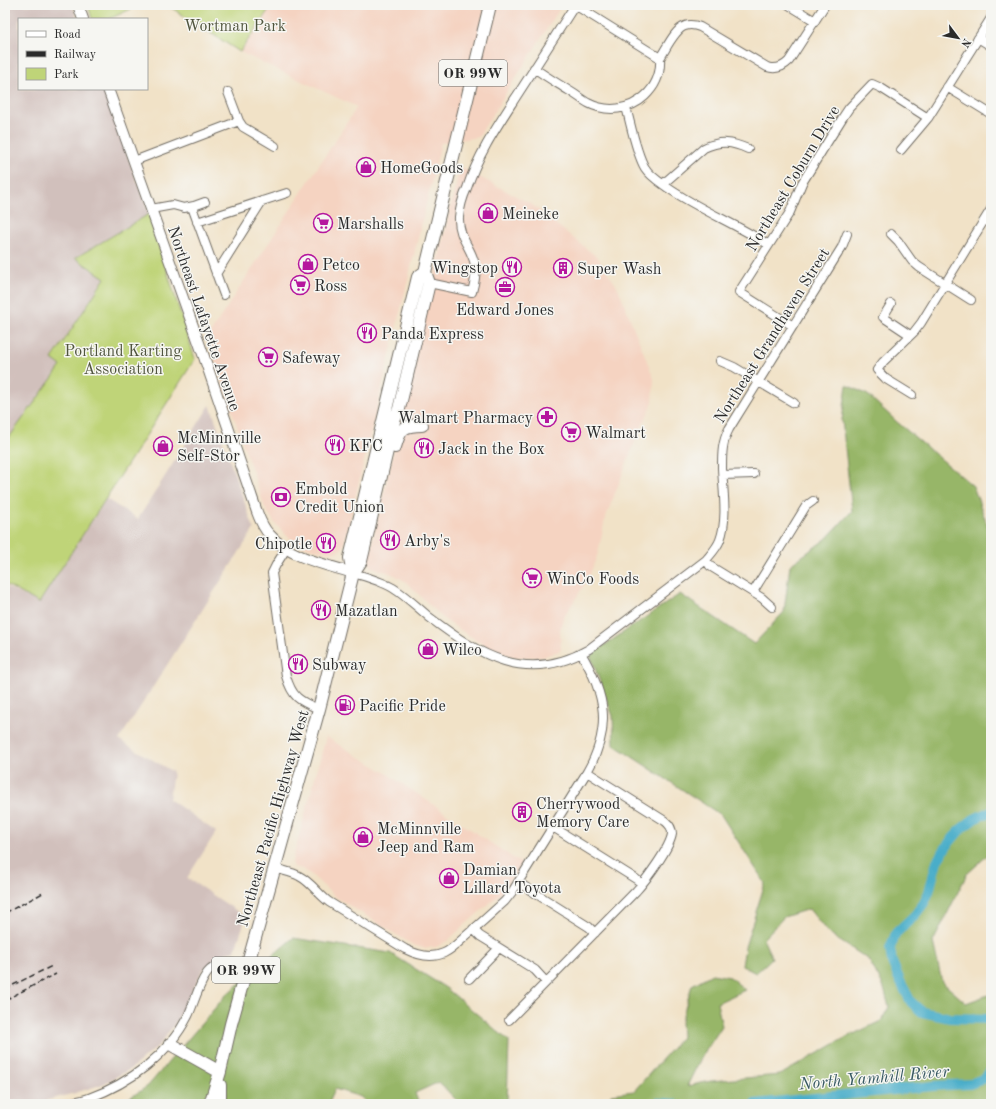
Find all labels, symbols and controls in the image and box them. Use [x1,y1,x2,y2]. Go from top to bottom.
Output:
legend [18,18,148,90]
north arrow [938,18,978,58]
park label: Wortman Park [184,19,286,35]
text: Road [54,29,81,41]
text: N [958,36,972,49]
text: Railway [54,49,97,61]
road number: OR 99W [439,60,507,86]
text: Park [54,69,79,81]
street label: Northeast Coburn Drive [744,103,844,255]
shop icon: HomeGoods [355,156,377,178]
place label: HomeGoods [380,161,463,177]
shop icon: Meineke [477,202,499,224]
place label: Meineke [502,207,559,223]
supermarket icon: Marshalls [312,212,334,234]
place label: Marshalls [337,217,404,233]
street label: Northeast Lafayette Avenue [164,224,242,413]
street label: Northeast Grandhaven Street [712,245,833,426]
shop icon: Petco [297,253,319,275]
restaurant icon: Wingstop [501,256,523,278]
building icon: Super Wash [552,257,574,279]
place label: Petco [322,258,360,274]
place label: Wingstop [431,261,498,277]
place label: Super Wash [577,262,662,278]
supermarket icon: Ross [289,274,311,296]
office icon: Edward Jones [494,276,516,298]
place label: Ross [314,279,347,295]
place label: Edward Jones [456,303,554,319]
restaurant icon: Panda Express [356,322,378,344]
place label: Panda Express [381,327,484,343]
park label: Portland Karting Association [64,344,182,378]
supermarket icon: Safeway [257,346,279,368]
place label: Safeway [282,351,341,367]
pharmacy icon: Walmart Pharmacy [536,406,558,428]
place label: Walmart Pharmacy [398,411,534,427]
supermarket icon: Walmart [560,421,582,443]
place label: Walmart [585,426,646,442]
place label: McMinnville Self-Stor [177,431,261,465]
restaurant icon: KFC [324,434,346,456]
shop icon: McMinnville Self-Stor [152,435,174,457]
restaurant icon: Jack in the Box [413,437,435,459]
place label: KFC [349,439,383,455]
place label: Jack in the Box [438,442,545,458]
place label: Embold Credit Union [295,482,385,516]
bank icon: Embold Credit Union [270,486,292,508]
restaurant icon: Arby's [379,529,401,551]
restaurant icon: Chipotle [315,532,337,554]
place label: Arby's [404,534,450,550]
place label: Chipotle [255,537,312,553]
supermarket icon: WinCo Foods [521,567,543,589]
place label: WinCo Foods [546,572,639,588]
restaurant icon: Mazatlan [310,599,332,621]
place label: Mazatlan [335,604,398,620]
shop icon: Wilco [417,638,439,660]
place label: Wilco [442,643,482,659]
restaurant icon: Subway [287,653,309,675]
place label: Subway [312,658,367,674]
fuel station icon: Pacific Pride [334,694,356,716]
place label: Pacific Pride [359,699,446,715]
street label: Northeast Pacific Highway West [235,708,313,929]
place label: Cherrywood Memory Care [536,797,629,831]
building icon: Cherrywood Memory Care [511,801,533,823]
place label: McMinnville Jeep and Ram [377,822,475,856]
shop icon: McMinnville Jeep and Ram [352,826,374,848]
place label: Damian Lillard Toyota [463,863,561,897]
shop icon: Damian Lillard Toyota [438,867,460,889]
road number: OR 99W [212,957,280,983]
water label: North Yamhill River [797,1063,951,1094]

